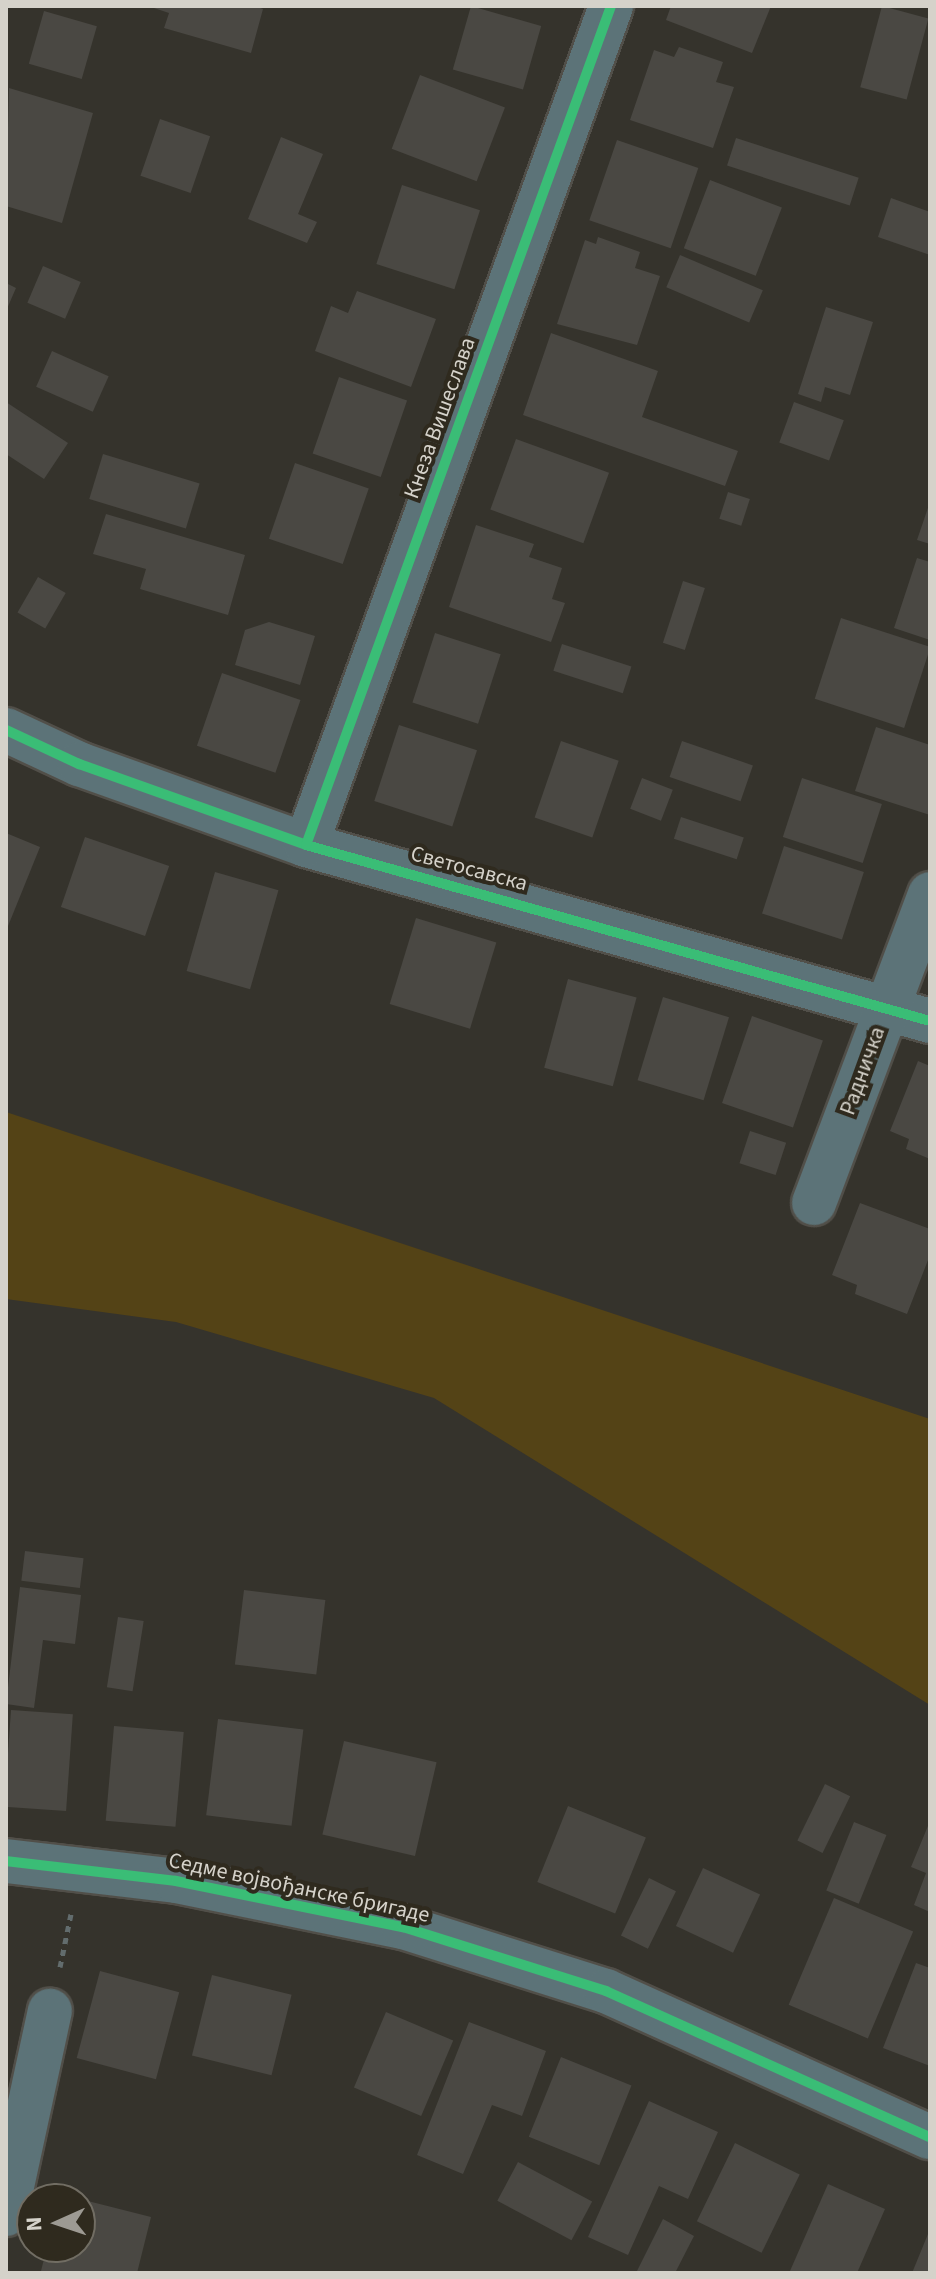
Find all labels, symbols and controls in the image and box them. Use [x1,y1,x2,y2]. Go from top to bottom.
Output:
street label: Кнеза Вишеслава [399,334,481,502]
street label: Светосавска [408,841,530,897]
street label: Радничка [835,1023,891,1119]
street label: Седме војвођанске бригаде [166,1847,432,1929]
north arrow [16,2183,96,2263]
text: N [18,2216,50,2232]

